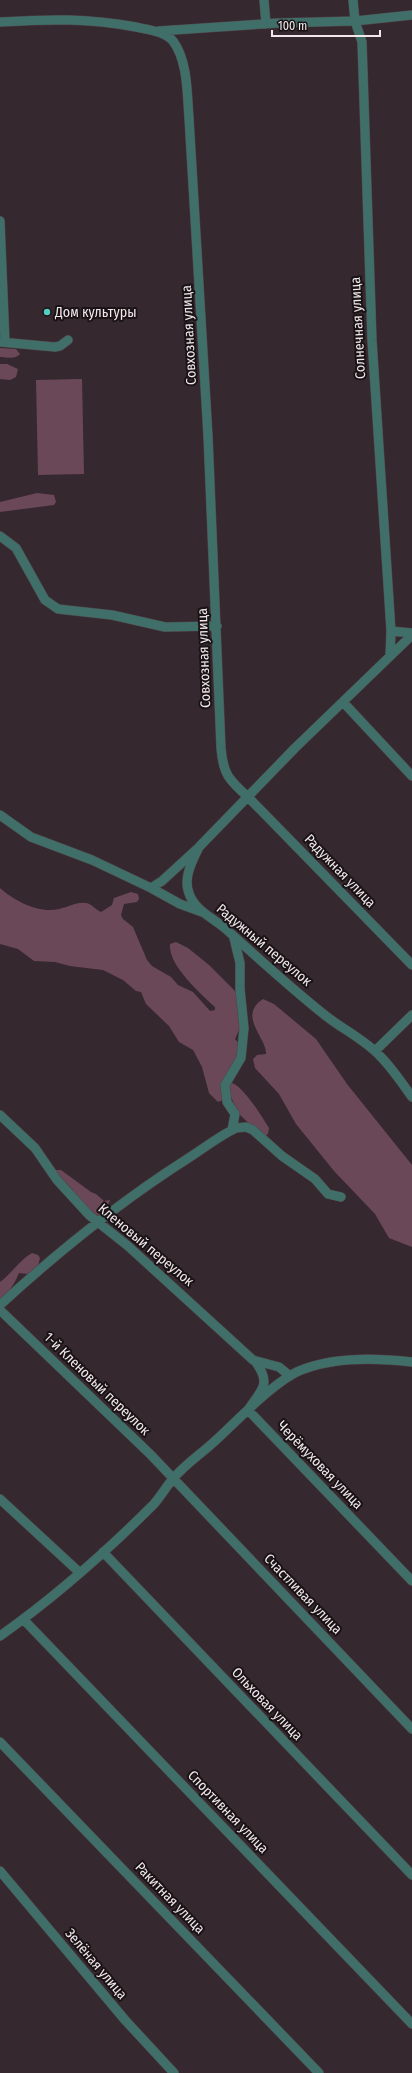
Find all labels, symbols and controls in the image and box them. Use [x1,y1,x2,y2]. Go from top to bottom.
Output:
scale bar [272,12,380,38]
text: 100 m [278,19,307,33]
street label: Солнечная улица [347,276,369,379]
street label: Совхозная улица [178,285,200,385]
place label: Дом культуры [54,304,137,321]
marker: Дом культуры [42,307,52,317]
street label: Совхозная улица [194,608,214,708]
street label: Радужная улица [301,831,379,911]
street label: Радужный переулок [213,900,315,990]
street label: Кленовый переулок [95,1200,198,1290]
street label: 1-й Кленовый переулок [40,1329,154,1439]
street label: Черёмуховая улица [274,1417,367,1513]
street label: Счастливая улица [260,1550,346,1638]
street label: Ольховая улица [228,1664,306,1744]
street label: Спортивная улица [184,1767,272,1857]
street label: Ракитная улица [132,1859,208,1937]
street label: Зелёная улица [61,1925,131,2003]

